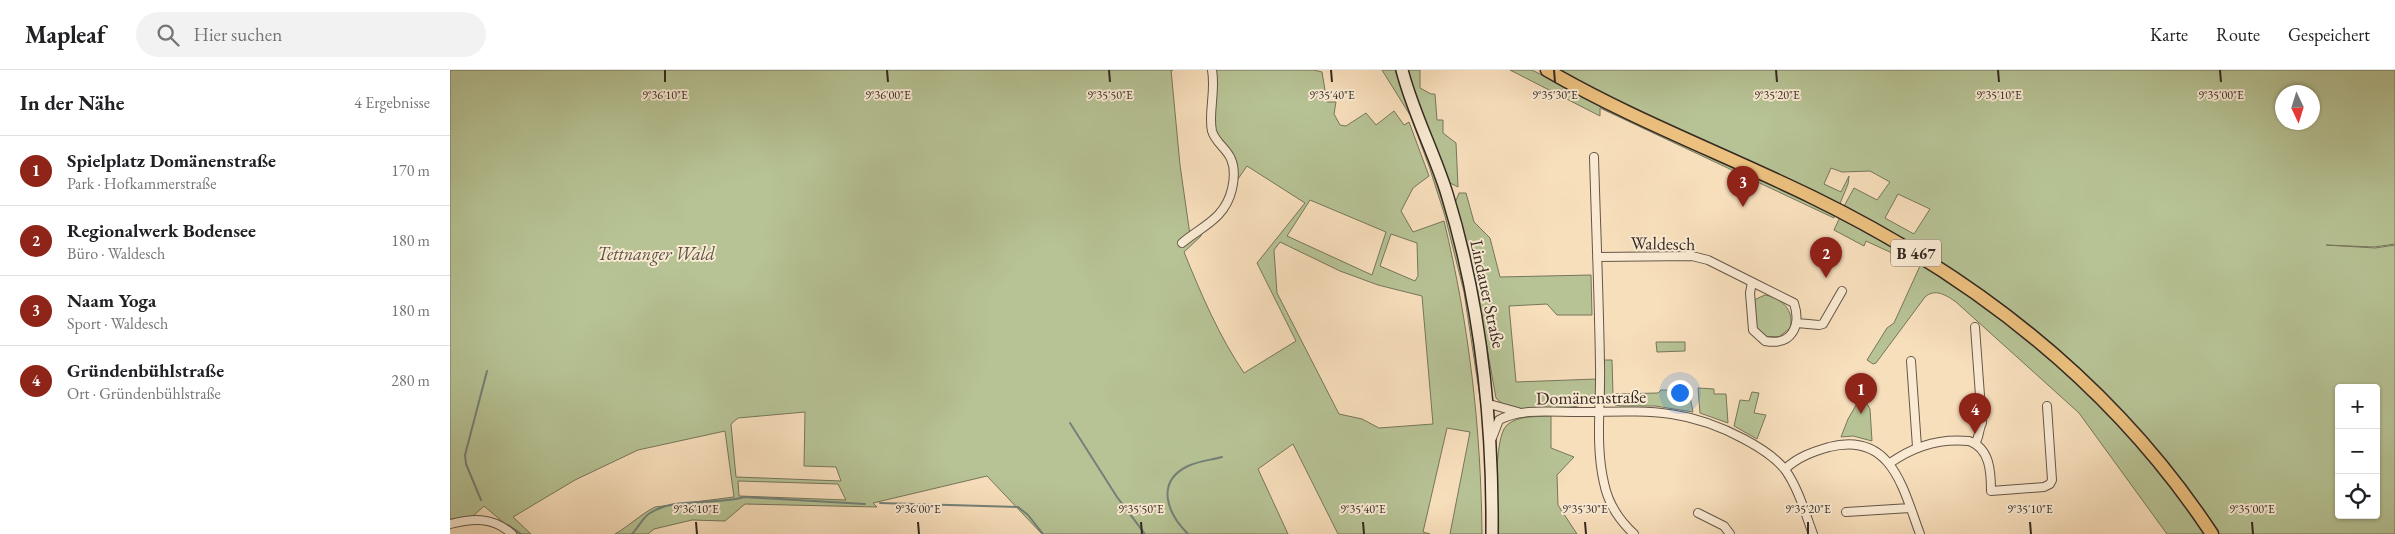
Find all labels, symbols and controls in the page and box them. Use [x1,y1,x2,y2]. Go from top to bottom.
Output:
search box [136,12,486,57]
text: Mapleaf [25,19,106,50]
icon: search [154,21,182,49]
text: Hier suchen [194,22,282,47]
text: Karte [2150,23,2188,46]
text: Route [2216,23,2260,46]
text: Gespeichert [2288,23,2370,46]
north arrow [2275,85,2320,130]
text: 9°36'10"E [642,87,688,103]
text: 9°36'00"E [865,87,911,103]
text: 9°35'50"E [1087,87,1133,103]
text: 9°35'40"E [1309,87,1355,103]
text: 9°35'30"E [1532,87,1578,103]
text: 9°35'20"E [1754,87,1800,103]
text: 9°35'10"E [1976,87,2022,103]
text: 9°35'00"E [2198,87,2244,103]
text: In der Nähe [20,89,125,116]
text: 4 Ergebnisse [354,92,430,113]
text: Spielplatz Domänenstraße [67,148,276,173]
text: 1 [32,160,40,181]
text: 170 m [391,160,430,181]
pin: 3 [1727,166,1759,207]
text: Park · Hofkammerstraße [67,173,216,194]
text: Regionalwerk Bodensee [67,218,256,243]
text: 2 [32,230,40,251]
text: 180 m [391,230,430,251]
street label: Waldesch [1630,231,1696,255]
pin: 2 [1810,237,1842,278]
street label: Lindauer Straße [1465,238,1511,350]
road number: B 467 [1891,240,1941,267]
park label: Tettnanger Wald [597,242,716,266]
text: Büro · Waldesch [67,243,165,264]
text: Naam Yoga [67,288,156,313]
text: 3 [32,300,40,321]
text: 180 m [391,300,430,321]
text: Sport · Waldesch [67,313,168,334]
text: Gründenbühlstraße [67,358,224,383]
text: 4 [32,370,40,391]
text: 280 m [391,370,430,391]
pin: 1 [1845,373,1877,414]
your location [1667,380,1693,406]
text: Ort · Gründenbühlstraße [67,383,221,404]
map controls [2335,384,2380,519]
button: + [2335,384,2380,429]
street label: Domänenstraße [1536,385,1646,409]
pin: 4 [1959,393,1991,434]
button: − [2335,429,2380,474]
button: locate [2335,474,2380,519]
text: 9°36'10"E [673,501,719,517]
text: 9°36'00"E [895,501,941,517]
text: 9°35'50"E [1118,501,1164,517]
text: 9°35'40"E [1340,501,1386,517]
text: 9°35'30"E [1562,501,1608,517]
text: 9°35'20"E [1785,501,1831,517]
text: 9°35'10"E [2007,501,2053,517]
text: 9°35'00"E [2229,501,2275,517]

